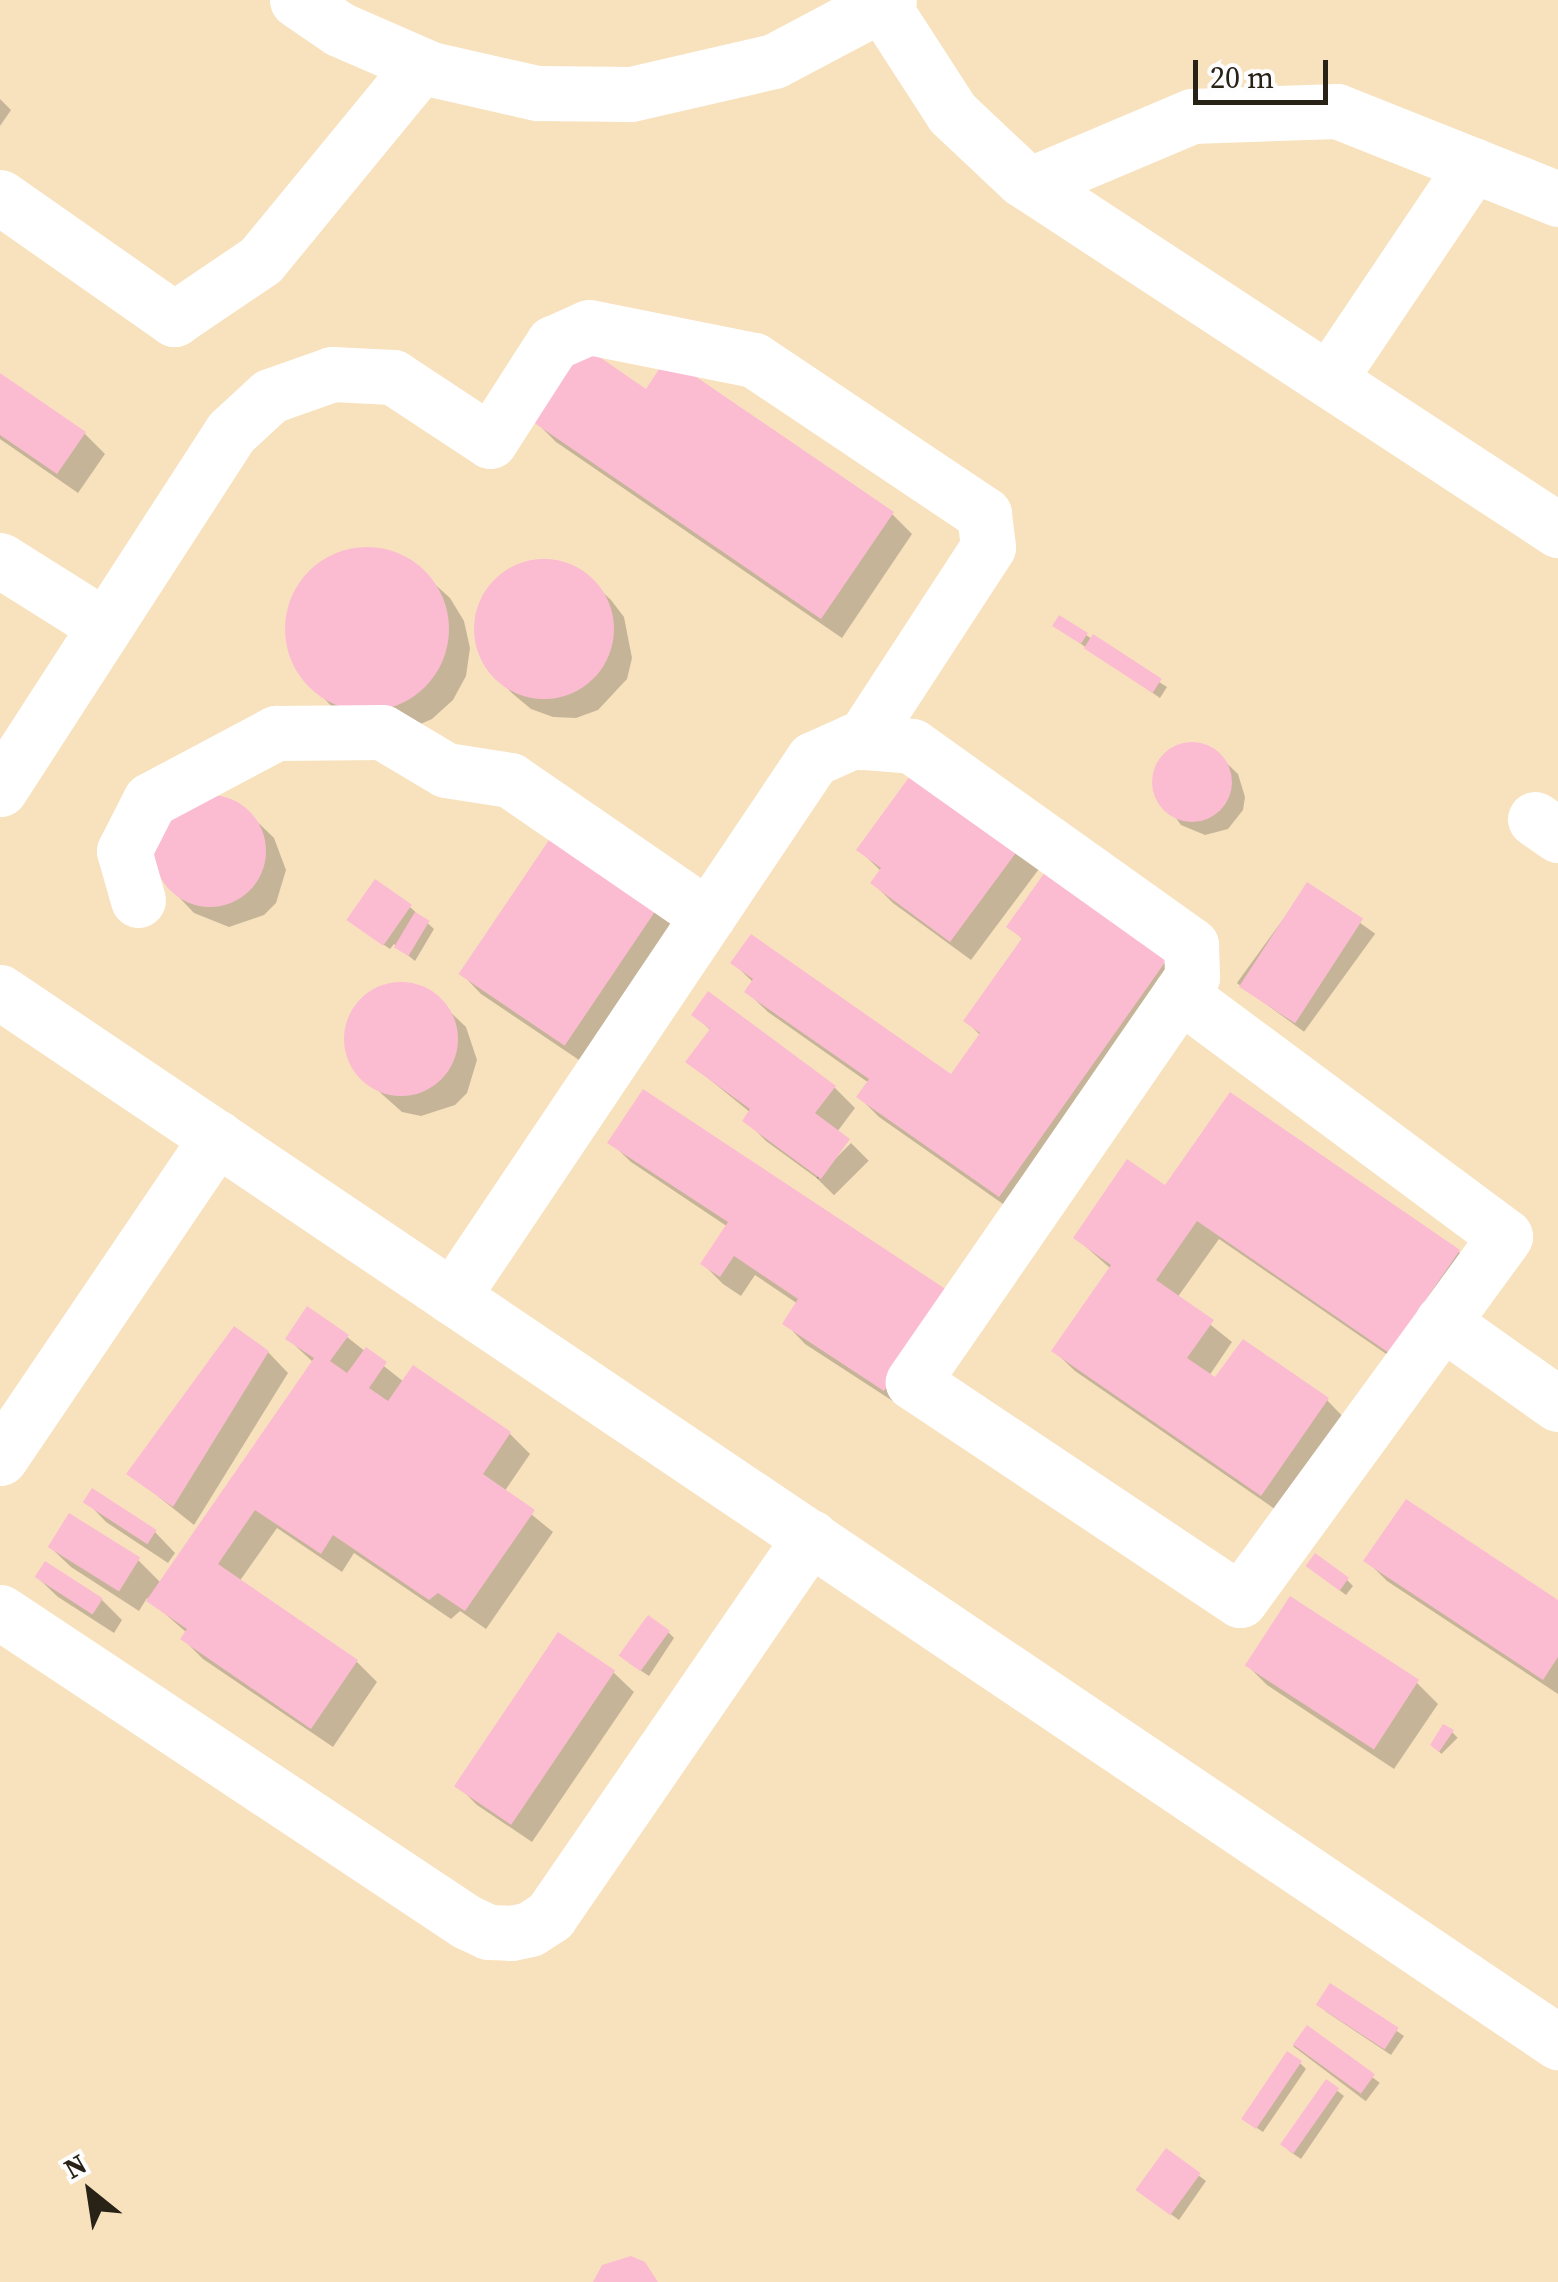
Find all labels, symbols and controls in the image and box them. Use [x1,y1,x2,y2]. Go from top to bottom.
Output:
scale bar [1198,40,1333,102]
text: 20 m [1210,57,1274,98]
north arrow [40,2142,140,2242]
text: N [57,2144,93,2188]

